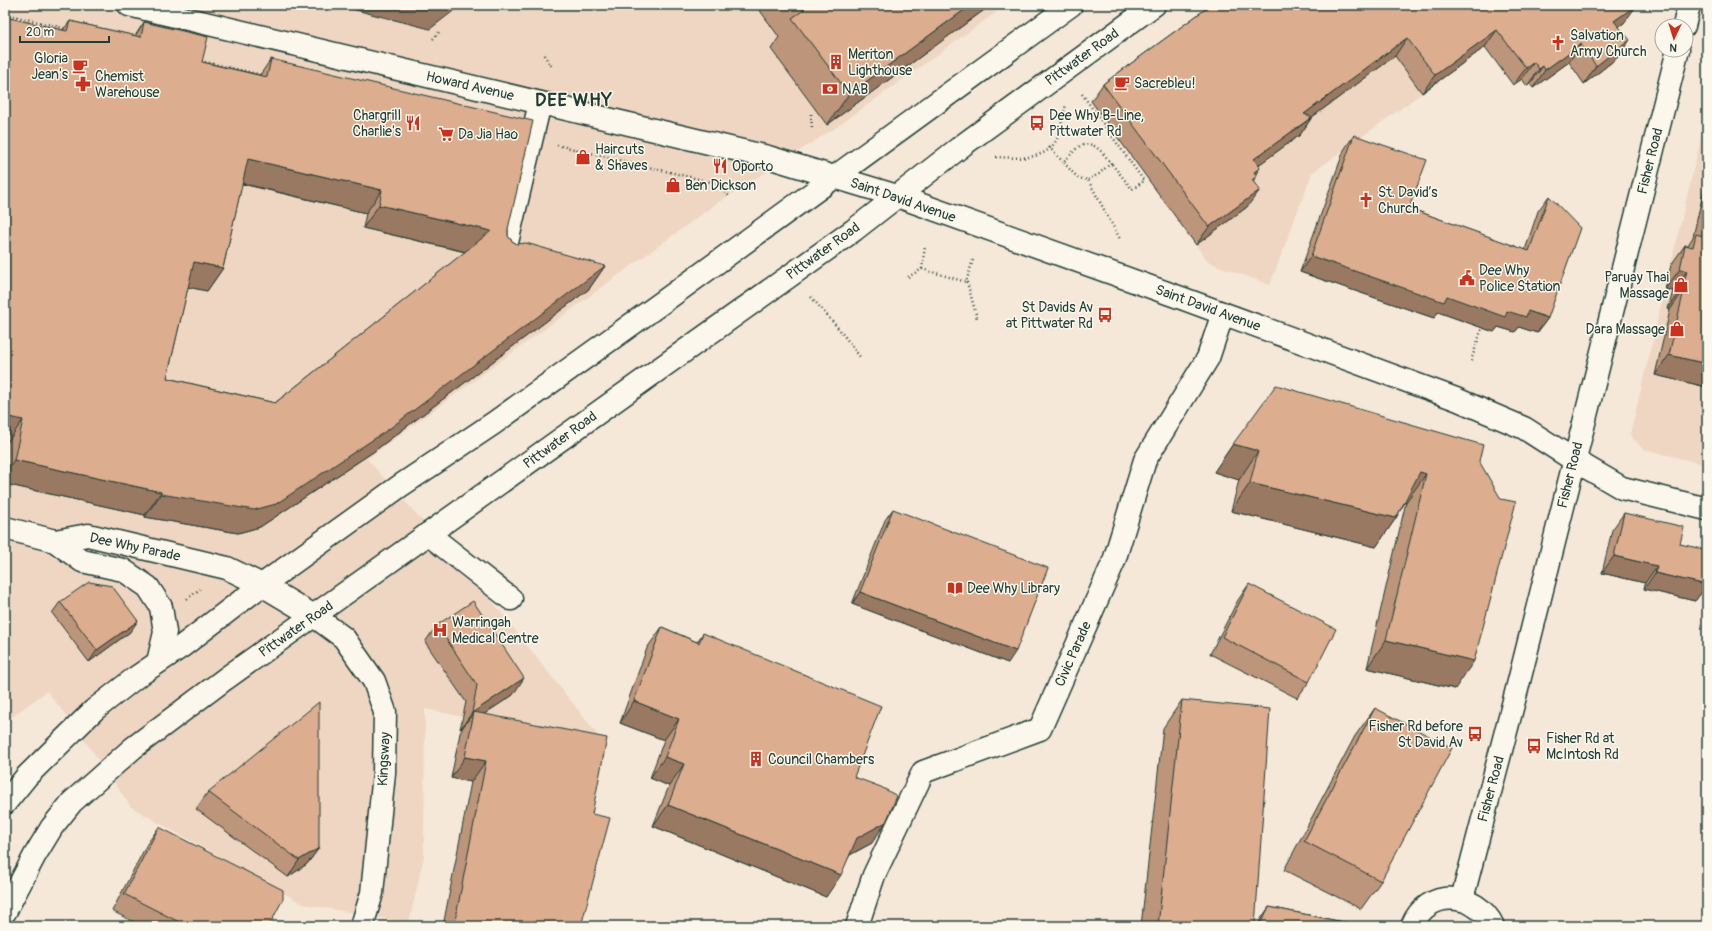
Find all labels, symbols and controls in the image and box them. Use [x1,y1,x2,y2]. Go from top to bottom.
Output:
scale bar [20,18,109,44]
north arrow [1654,18,1694,58]
text: 20 m [26,25,55,40]
street label: Pittwater Road [1042,25,1122,89]
place label: Salvation Army Church [1570,27,1646,60]
church icon: Salvation Army Church [1549,34,1567,52]
text: N [1669,41,1678,54]
place label: Meriton Lighthouse [848,46,912,79]
place label: Gloria Jean's [31,50,69,83]
building icon: Meriton Lighthouse [827,53,845,71]
cafe icon: Gloria Jean's [71,57,89,75]
place label: Chemist Warehouse [95,68,159,101]
street label: Howard Avenue [424,68,516,104]
cafe icon: Sacrebleu! [1113,74,1131,92]
pharmacy icon: Chemist Warehouse [74,75,92,93]
place label: Sacrebleu! [1134,75,1196,92]
bank icon: NAB [821,80,839,98]
place label: NAB [842,81,868,98]
district label: DEE WHY [535,89,613,112]
place label: Chargrill Charlie's [353,107,402,140]
place label: Dee Why B-Line, Pittwater Rd [1049,107,1144,140]
restaurant icon: Chargrill Charlie's [404,114,422,132]
bus stop icon: Dee Why B-Line, Pittwater Rd [1028,114,1046,132]
supermarket icon: Da Jia Hao [437,125,455,143]
place label: Da Jia Hao [458,126,518,143]
street label: Fisher Road [1634,126,1666,196]
place label: Haircuts & Shaves [595,141,648,174]
shop icon: Haircuts & Shaves [574,148,592,166]
restaurant icon: Oporto [711,157,729,175]
place label: Oporto [732,158,774,175]
street label: Saint David Avenue [848,174,958,226]
shop icon: Ben Dickson [664,176,682,194]
place label: Ben Dickson [685,177,756,194]
place label: St. David’s Church [1378,184,1438,217]
church icon: St. David’s Church [1357,191,1375,209]
street label: Pittwater Road [783,219,863,283]
place label: Dee Why Police Station [1479,262,1561,295]
public building icon: Dee Why Police Station [1458,269,1476,287]
place label: Paruay Thai Massage [1604,269,1669,302]
shop icon: Paruay Thai Massage [1672,276,1690,294]
street label: Saint David Avenue [1153,281,1263,335]
place label: St Davids Av at Pittwater Rd [1006,299,1093,332]
bus stop icon: St Davids Av at Pittwater Rd [1096,306,1114,324]
shop icon: Dara Massage [1668,320,1686,338]
place label: Dara Massage [1586,321,1665,338]
street label: Pittwater Road [520,408,600,472]
street label: Fisher Road [1554,440,1586,510]
street label: Dee Why Parade [88,529,182,565]
library icon: Dee Why Library [946,579,964,597]
place label: Dee Why Library [967,580,1060,597]
street label: Pittwater Road [256,597,336,661]
place label: Warringah Medical Centre [452,614,539,647]
street label: Civic Parade [1051,619,1095,689]
hospital icon: Warringah Medical Centre [431,621,449,639]
place label: Fisher Rd before St David Av [1369,718,1463,751]
bus stop icon: Fisher Rd before St David Av [1466,725,1484,743]
place label: Fisher Rd at McIntosh Rd [1546,730,1619,763]
street label: Kingsway [374,732,394,786]
bus stop icon: Fisher Rd at McIntosh Rd [1525,737,1543,755]
building icon: Council Chambers [747,750,765,768]
place label: Council Chambers [768,751,875,768]
street label: Fisher Road [1474,754,1508,824]

